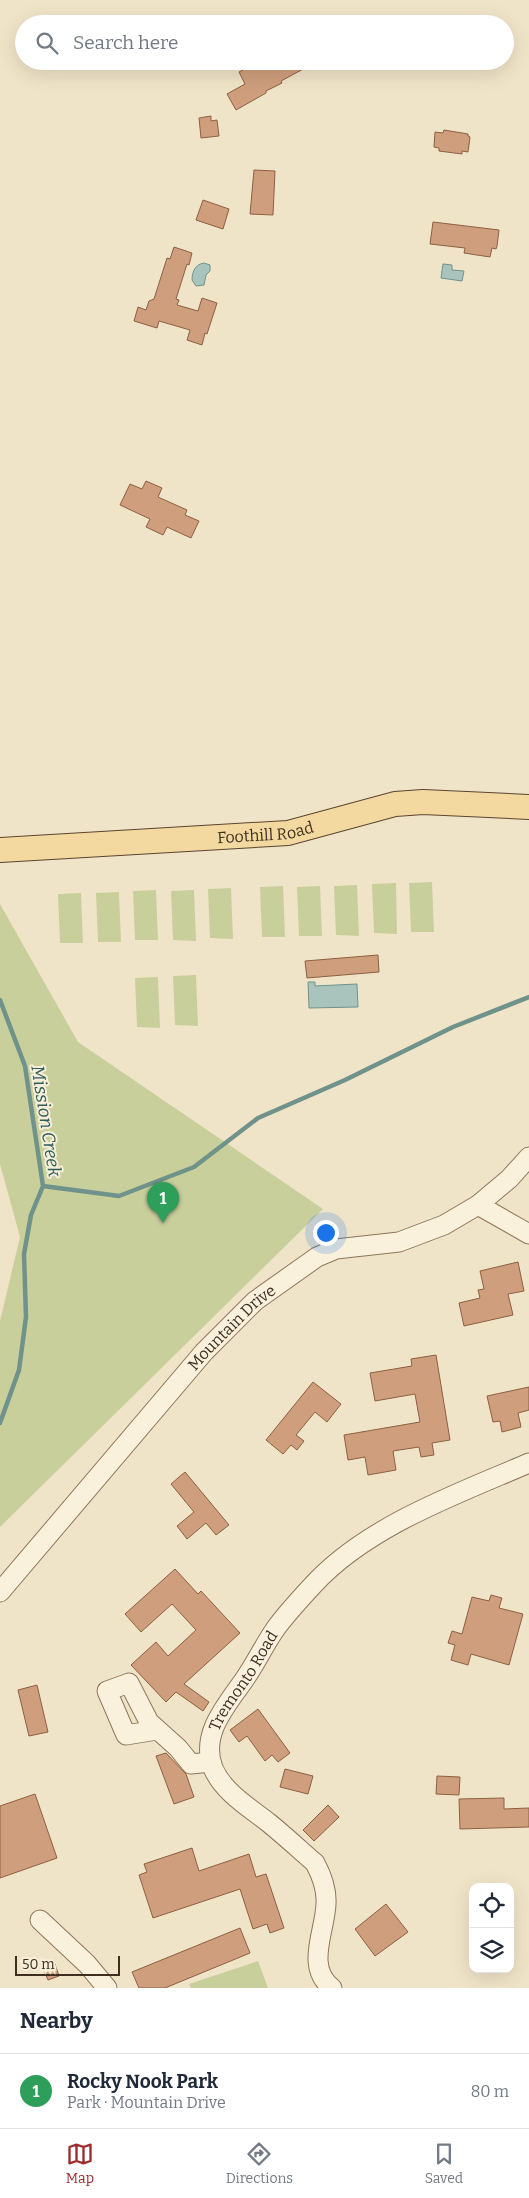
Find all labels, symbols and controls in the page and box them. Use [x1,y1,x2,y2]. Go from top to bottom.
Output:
search box [15,15,514,70]
icon: search [33,29,61,57]
text: Search here [73,31,178,54]
street label: Foothill Road [217,817,316,847]
water label: Mission Creek [26,1064,66,1179]
pin: 1 [147,1182,179,1223]
your location [313,1220,339,1246]
street label: Mountain Drive [184,1281,279,1374]
street label: Tremonto Road [205,1627,282,1734]
map controls [469,1883,514,1973]
button: locate [469,1883,514,1928]
button: layers [469,1928,514,1973]
scale bar [15,1953,120,1976]
text: 50 m [22,1956,55,1973]
text: Nearby [20,2008,93,2034]
text: Rocky Nook Park [67,2070,218,2093]
text: 1 [33,2082,39,2101]
text: 80 m [471,2082,509,2101]
text: Park · Mountain Drive [67,2093,226,2112]
tab: Map [66,2140,94,2187]
tab: Directions [226,2140,293,2187]
tab: Saved [425,2140,463,2187]

